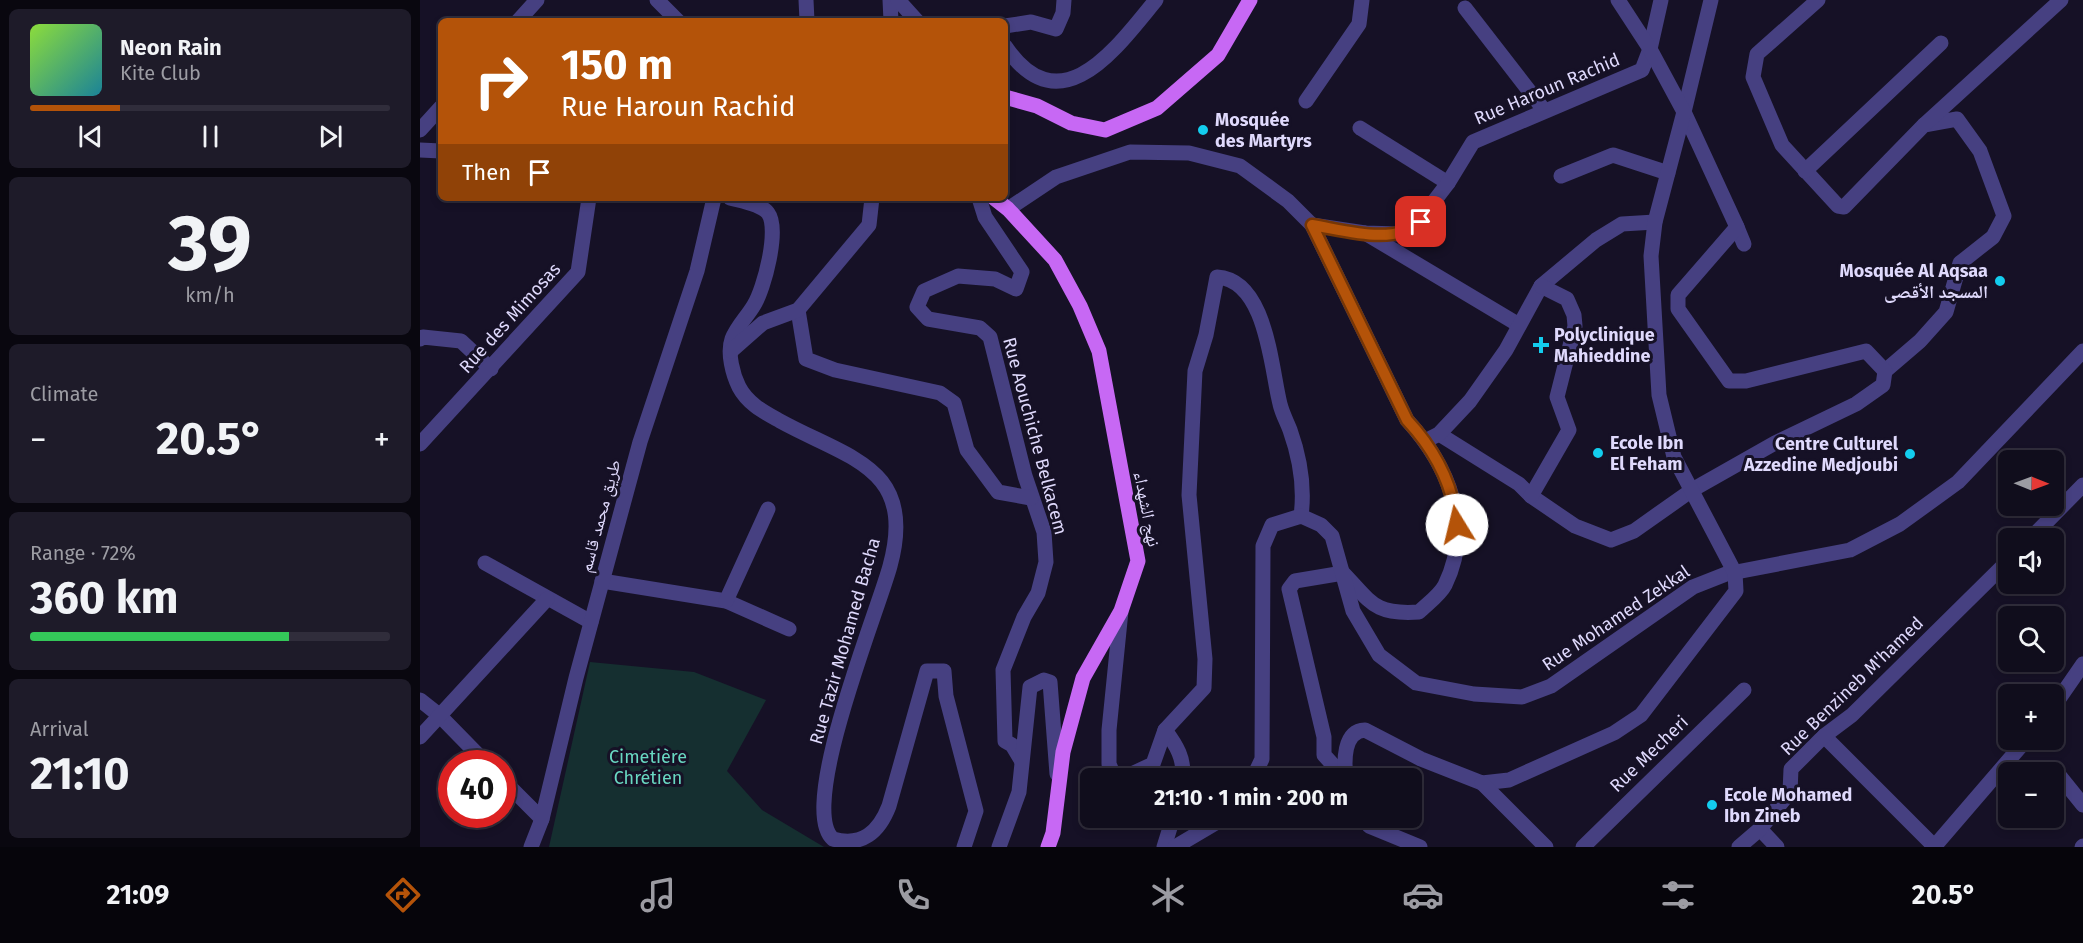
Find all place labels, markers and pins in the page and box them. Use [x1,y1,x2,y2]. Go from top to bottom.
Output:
place label: Mosquée des Martyrs [1215,109,1312,152]
marker: Mosquée des Martyrs [1196,123,1210,137]
pin [1395,196,1446,247]
place label: Mosquée Al Aqsaa المسجد الأقصى [1840,260,1988,303]
marker: Mosquée Al Aqsaa المسجد الأقصى [1993,274,2007,288]
place label: Polyclinique Mahieddine [1554,324,1655,367]
marker: Polyclinique Mahieddine [1532,336,1550,354]
place label: Ecole Ibn El Feham [1610,432,1684,475]
place label: Centre Culturel Azzedine Medjoubi [1743,433,1899,476]
marker: Ecole Ibn El Feham [1591,446,1605,460]
marker: Centre Culturel Azzedine Medjoubi [1903,447,1917,461]
place label: Ecole Mohamed Ibn Zineb [1724,784,1852,827]
marker: Ecole Mohamed Ibn Zineb [1705,798,1719,812]

